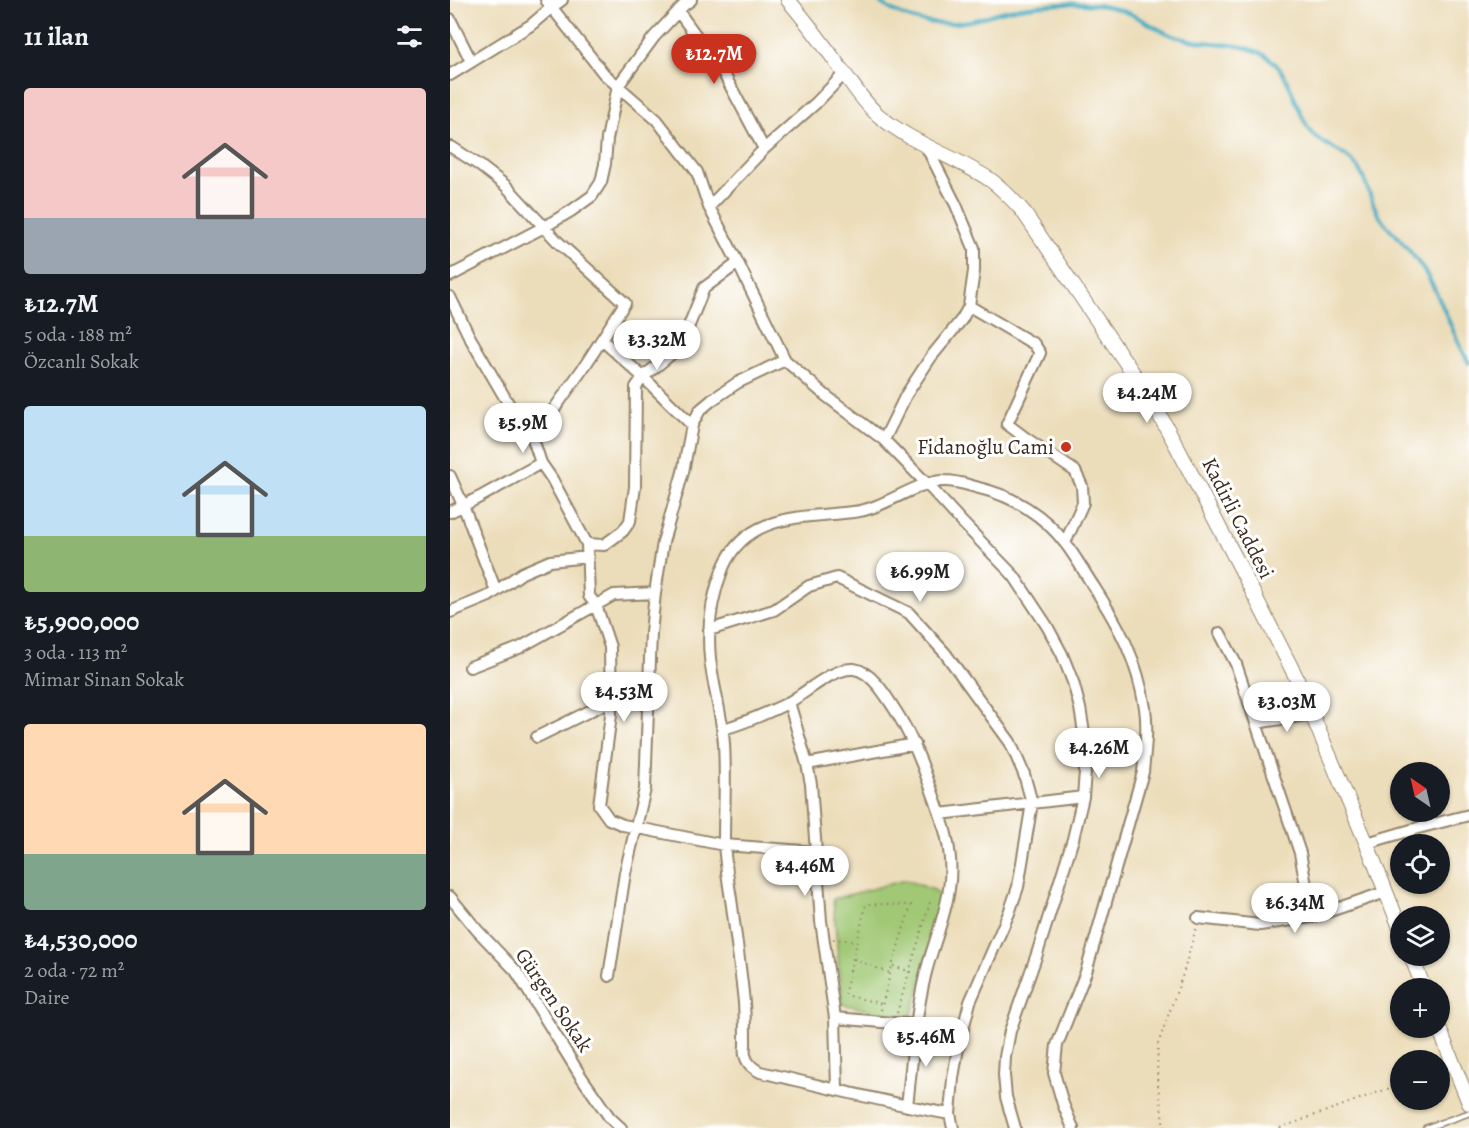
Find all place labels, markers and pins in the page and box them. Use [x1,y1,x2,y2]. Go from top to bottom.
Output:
pin: ₺12.7M [665,34,763,85]
pin: ₺3.32M [608,320,706,371]
pin: ₺4.24M [1098,373,1196,424]
pin: ₺5.9M [481,403,565,454]
place label: Fidanoğlu Cami [917,433,1054,461]
marker: Fidanoğlu Cami [1059,440,1073,454]
pin: ₺6.99M [871,552,969,603]
pin: ₺4.53M [575,672,673,723]
pin: ₺3.03M [1238,682,1336,733]
pin: ₺4.26M [1050,728,1148,779]
pin: ₺4.46M [756,846,854,897]
pin: ₺6.34M [1246,883,1344,934]
pin: ₺5.46M [877,1017,975,1068]

